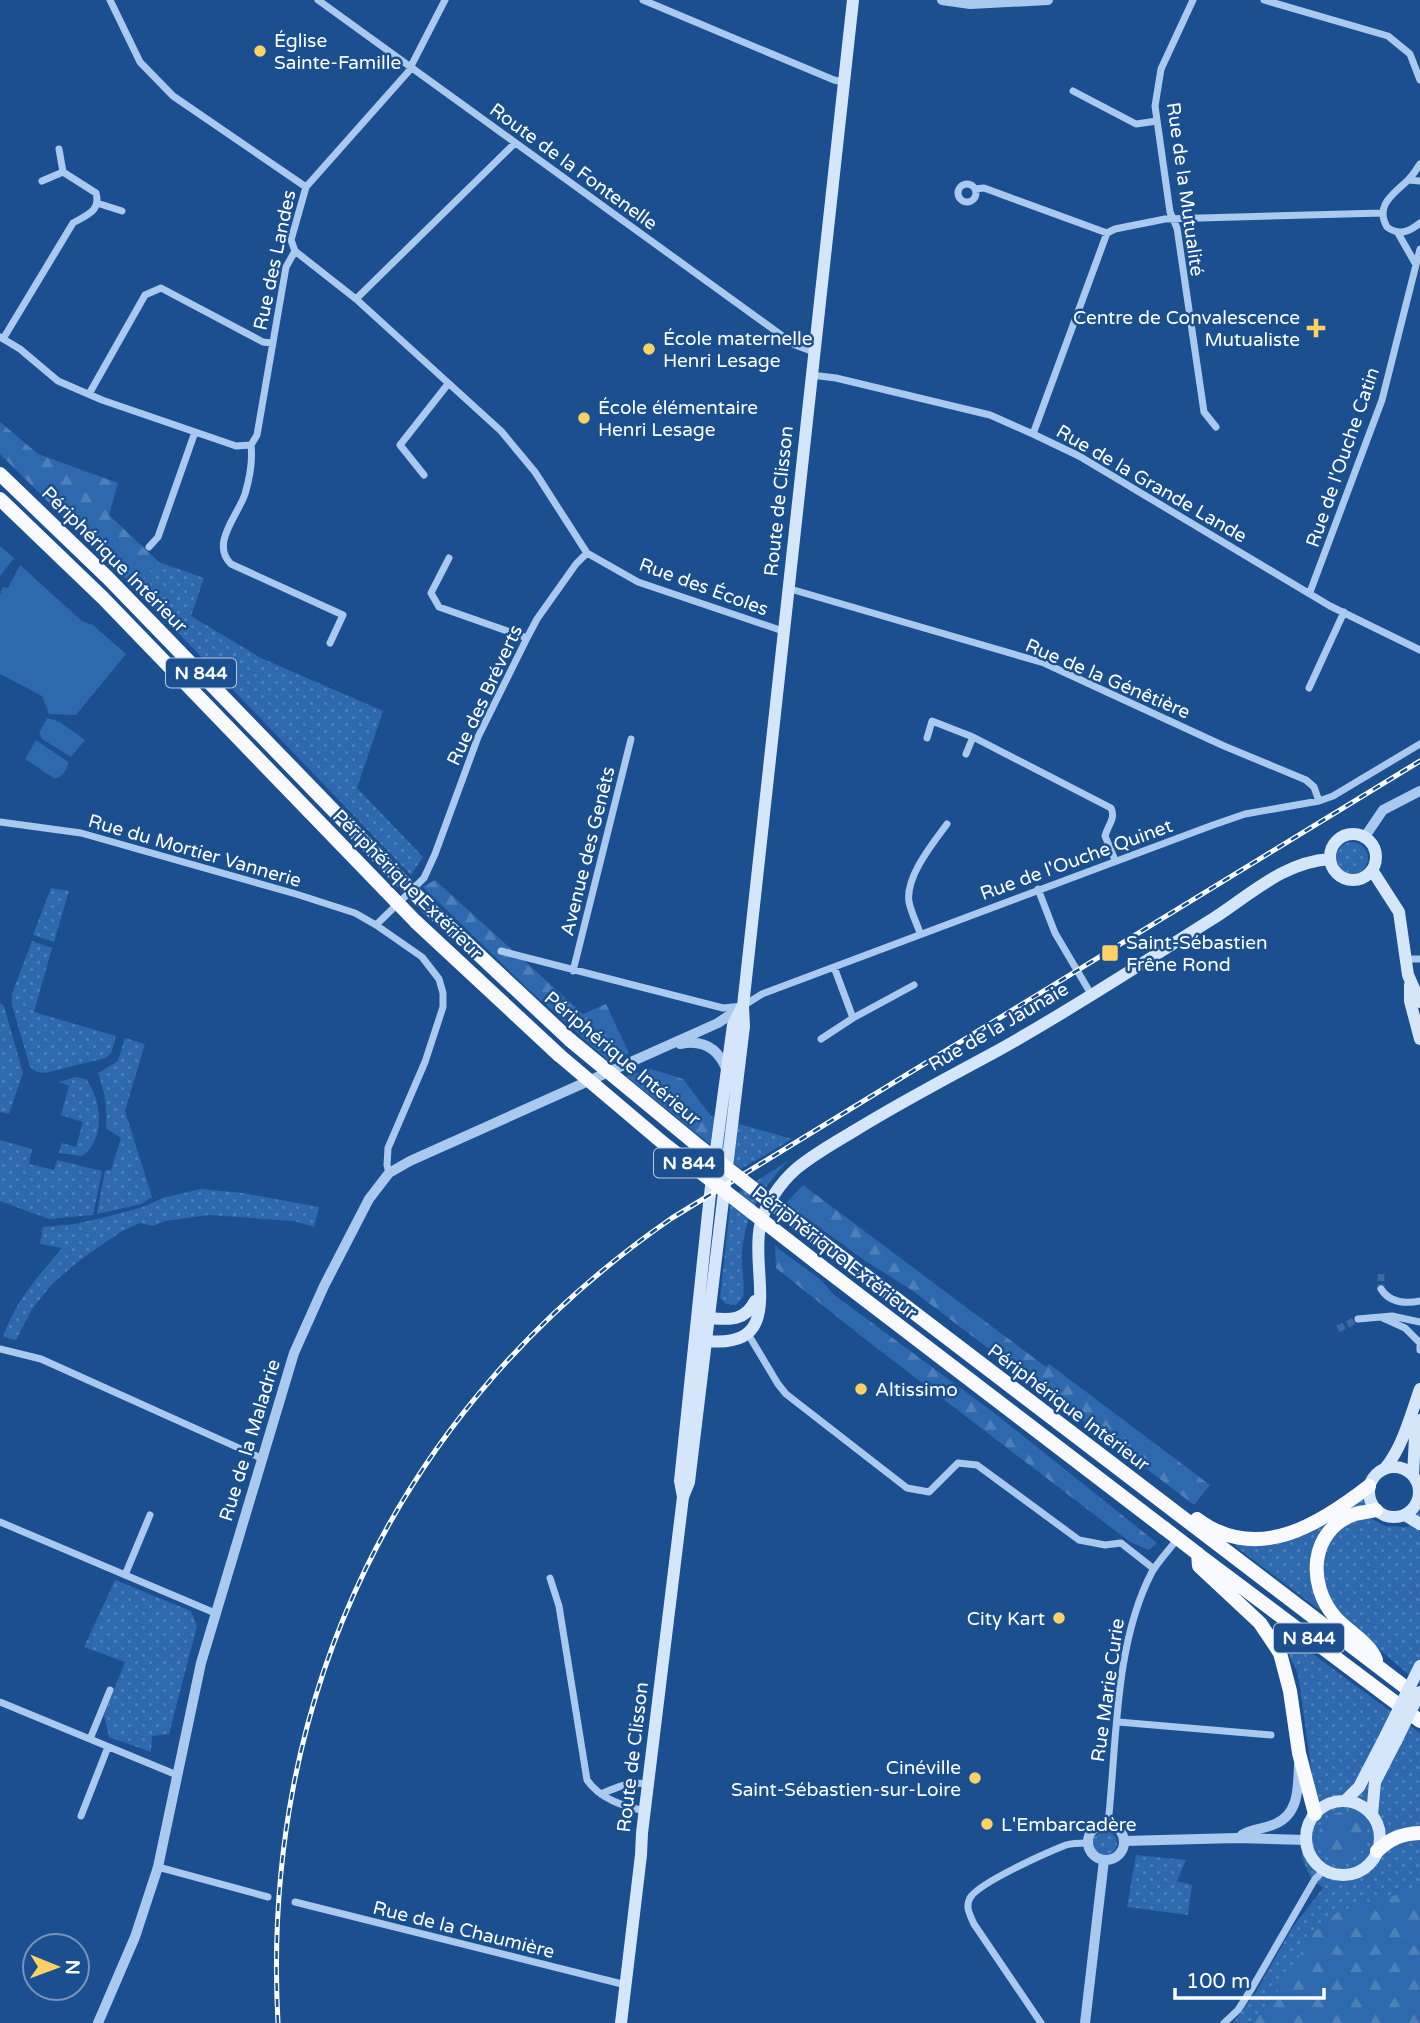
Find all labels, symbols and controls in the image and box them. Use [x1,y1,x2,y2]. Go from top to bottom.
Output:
place label: Église Sainte-Famille [274,30,401,74]
marker: Église Sainte-Famille [252,43,268,59]
street label: Route de la Fontenelle [485,99,661,235]
street label: Rue de la Mutualité [1162,101,1208,277]
street label: Rue des Landes [249,188,301,332]
place label: Centre de Convalescence Mutualiste [1073,307,1300,351]
marker: Centre de Convalescence Mutualiste [1306,318,1326,338]
place label: École maternelle Henri Lesage [663,328,812,372]
marker: École maternelle Henri Lesage [641,341,657,357]
street label: Rue de l'Ouche Catin [1302,364,1384,550]
place label: École élémentaire Henri Lesage [598,397,758,441]
marker: École élémentaire Henri Lesage [576,410,592,426]
street label: Rue de la Grande Lande [1052,420,1251,547]
street label: Route de Clisson [760,425,798,577]
street label: Périphérique Intérieur [37,482,192,638]
street label: Rue des Écoles [636,553,771,620]
street label: Rue des Bréverts [443,622,527,769]
street label: Rue de la Génêtière [1022,634,1193,724]
road number: N 844 [166,658,236,688]
street label: Avenue des Genêts [556,764,620,938]
street label: Périphérique Extérieur [328,805,487,965]
street label: Rue du Mortier Vannerie [86,810,304,892]
street label: Rue de l'Ouche Quinet [977,815,1175,905]
place label: Saint-Sébastien Frêne Rond [1126,932,1268,976]
marker: Saint-Sébastien Frêne Rond [1100,943,1120,963]
street label: Rue de la Jaunaie [925,978,1072,1076]
street label: Périphérique Intérieur [540,987,705,1131]
road number: N 844 [654,1148,724,1178]
street label: Périphérique Extérieur [748,1182,922,1324]
street label: Périphérique Intérieur [983,1340,1154,1476]
street label: Rue de la Maladrie [215,1357,285,1524]
place label: Altissimo [875,1379,958,1401]
marker: Altissimo [853,1381,869,1397]
place label: City Kart [967,1608,1045,1630]
marker: City Kart [1051,1610,1067,1626]
street label: Rue Marie Curie [1087,1617,1129,1763]
road number: N 844 [1274,1624,1344,1652]
street label: Route de Clisson [613,1681,653,1833]
place label: Cinéville Saint-Sébastien-sur-Loire [731,1757,961,1801]
marker: Cinéville Saint-Sébastien-sur-Loire [967,1770,983,1786]
place label: L'Embarcadère [1001,1814,1137,1836]
marker: L'Embarcadère [979,1816,995,1832]
street label: Rue de la Chaumière [371,1897,557,1963]
north arrow [21,1932,91,2002]
scale bar [1175,1956,1324,2000]
text: N [61,1959,83,1975]
text: 100 m [1186,1969,1250,1994]

